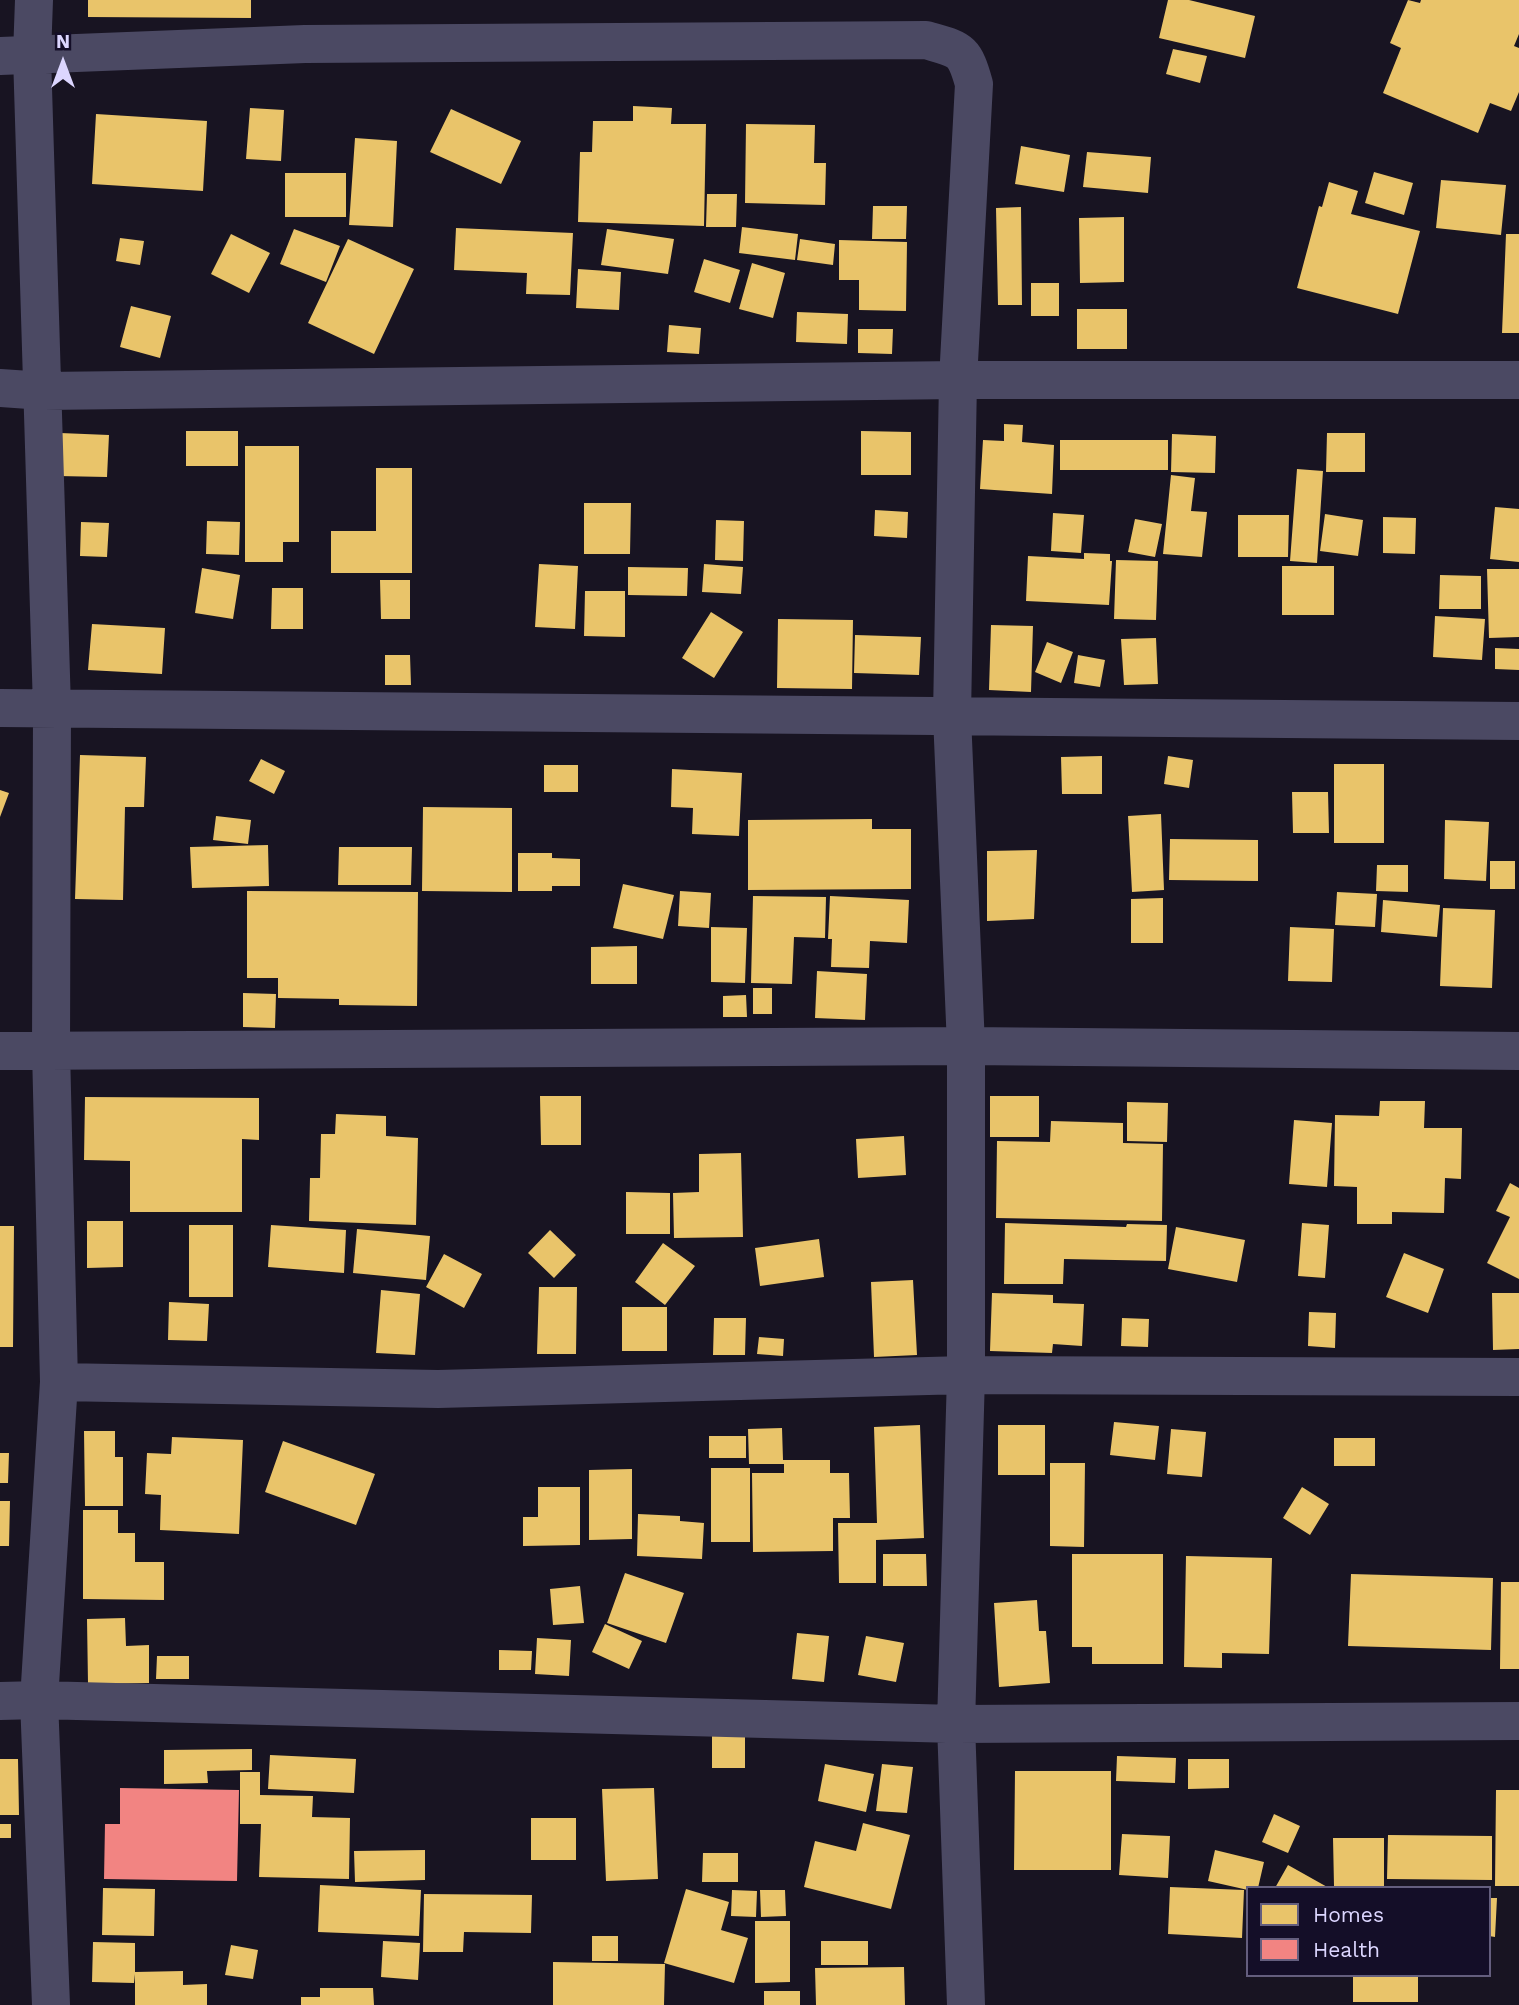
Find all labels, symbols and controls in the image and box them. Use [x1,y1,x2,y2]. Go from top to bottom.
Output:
north arrow [28,28,98,98]
text: N [56,30,70,53]
legend [1246,1886,1491,1977]
text: Homes [1313,1902,1384,1927]
text: Health [1313,1937,1380,1962]

